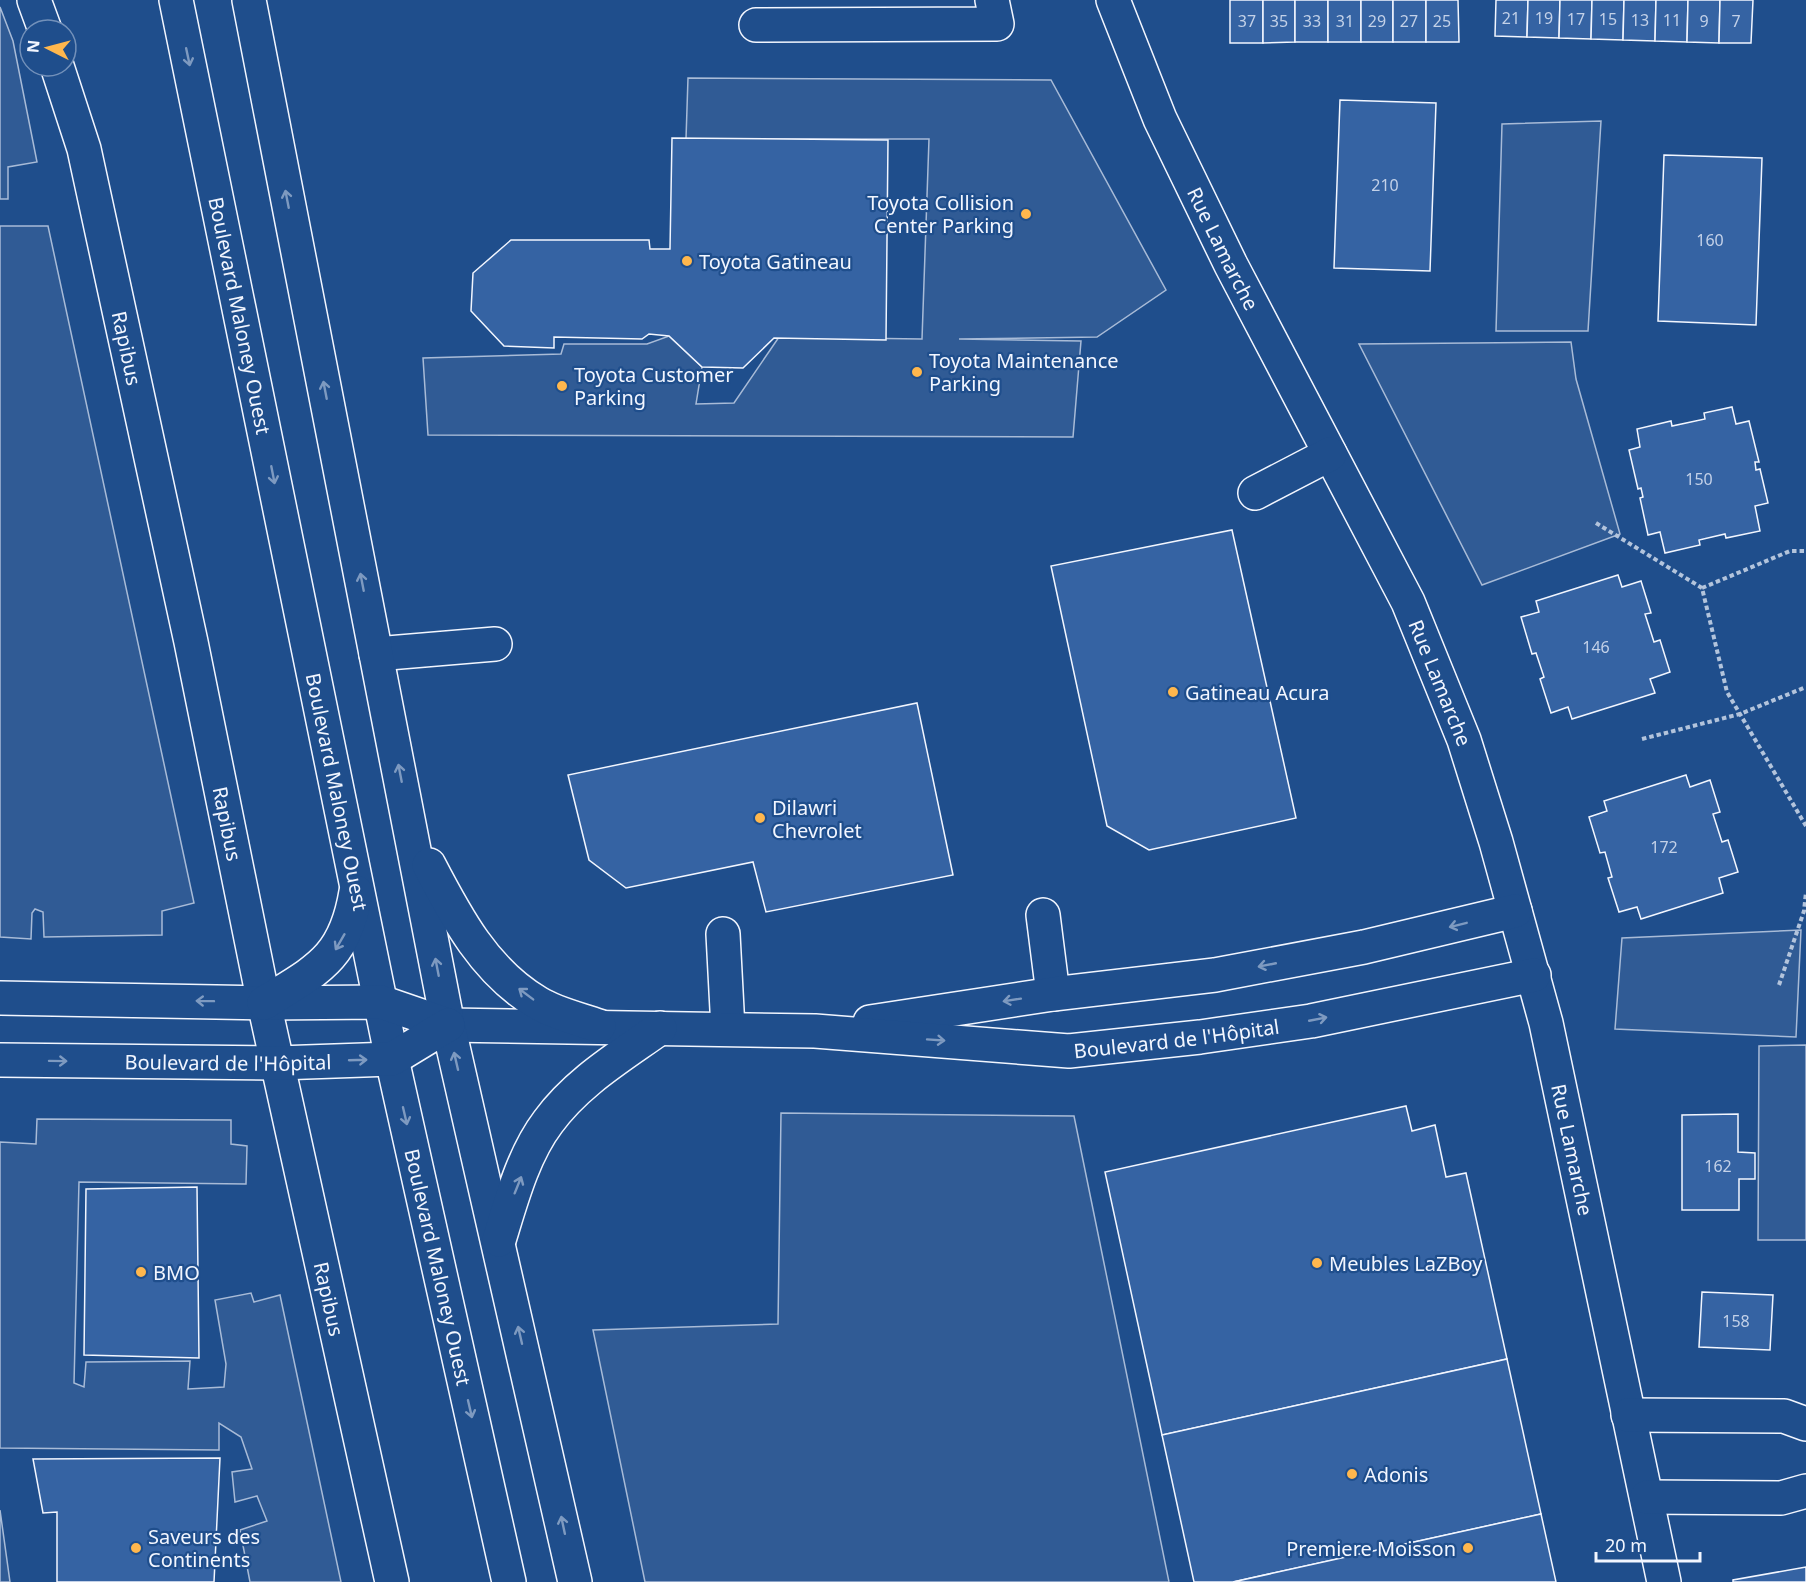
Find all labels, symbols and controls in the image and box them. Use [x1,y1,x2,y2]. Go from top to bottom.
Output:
house number: 21 [1502,7,1520,29]
house number: 19 [1535,7,1553,29]
house number: 17 [1567,8,1585,30]
house number: 15 [1599,8,1617,30]
house number: 13 [1631,9,1649,31]
house number: 11 [1663,9,1681,31]
house number: 37 [1238,10,1256,32]
house number: 35 [1270,10,1288,32]
house number: 33 [1303,10,1321,32]
house number: 31 [1336,10,1354,32]
house number: 29 [1368,10,1386,32]
house number: 27 [1400,10,1418,32]
house number: 25 [1433,10,1451,32]
house number: 9 [1699,10,1709,32]
house number: 7 [1731,10,1741,32]
north arrow [18,18,78,78]
text: N [21,39,45,54]
one-way arrow [183,47,194,67]
house number: 210 [1371,174,1399,196]
street label: Rue Lamarche [1182,182,1266,314]
place label: Toyota Collision Center Parking [867,189,1014,239]
one-way arrow [281,190,292,209]
street label: Boulevard Maloney Ouest [203,194,278,437]
marker: Toyota Collision Center Parking [1019,207,1033,221]
house number: 160 [1696,229,1724,251]
place label: Toyota Gatineau [699,248,852,275]
marker: Toyota Gatineau [680,254,694,268]
street label: Rapibus [106,308,148,388]
place label: Toyota Maintenance Parking [929,347,1119,397]
place label: Toyota Customer Parking [574,361,734,411]
marker: Toyota Maintenance Parking [910,365,924,379]
marker: Toyota Customer Parking [555,379,569,393]
one-way arrow [319,381,330,401]
one-way arrow [268,464,279,484]
house number: 150 [1685,468,1713,490]
one-way arrow [356,572,367,592]
street label: Rue Lamarche [1403,615,1478,750]
house number: 146 [1582,636,1610,658]
street label: Boulevard Maloney Ouest [300,671,375,913]
place label: Gatineau Acura [1185,679,1329,706]
marker: Gatineau Acura [1166,685,1180,699]
one-way arrow [394,764,405,783]
street label: Rapibus [207,784,248,863]
place label: Dilawri Chevrolet [772,794,862,844]
marker: Dilawri Chevrolet [753,811,767,825]
house number: 172 [1650,836,1678,858]
one-way arrow [1449,920,1468,932]
one-way arrow [333,933,345,950]
one-way arrow [431,958,442,978]
one-way arrow [1258,960,1277,971]
one-way arrow [519,988,535,1001]
one-way arrow [1002,995,1022,1006]
one-way arrow [196,996,216,1007]
street label: Boulevard de l'Hôpital [1072,1012,1281,1064]
one-way arrow [1308,1013,1327,1025]
one-way arrow [926,1035,945,1046]
street label: Boulevard de l'Hôpital [124,1048,332,1077]
one-way arrow [450,1051,461,1071]
one-way arrow [348,1054,368,1066]
one-way arrow [48,1055,68,1067]
street label: Rue Lamarche [1546,1081,1600,1218]
one-way arrow [400,1106,412,1125]
street label: Boulevard Maloney Ouest [399,1146,478,1388]
house number: 162 [1704,1155,1732,1177]
one-way arrow [513,1176,524,1195]
place label: Meubles LaZBoy [1329,1250,1483,1277]
marker: Meubles LaZBoy [1310,1256,1324,1270]
place label: BMO [153,1259,200,1286]
street label: Rapibus [308,1259,351,1339]
marker: BMO [134,1265,148,1279]
house number: 158 [1722,1310,1750,1332]
one-way arrow [514,1325,526,1344]
one-way arrow [465,1399,477,1418]
place label: Adonis [1364,1461,1428,1488]
marker: Adonis [1345,1467,1359,1481]
one-way arrow [557,1516,568,1535]
place label: Saveurs des Continents [148,1523,260,1573]
scale bar [1596,1525,1700,1563]
text: 20 m [1605,1533,1647,1557]
place label: Premiere Moisson [1286,1535,1456,1562]
marker: Saveurs des Continents [129,1541,143,1555]
marker: Premiere Moisson [1461,1541,1475,1555]

